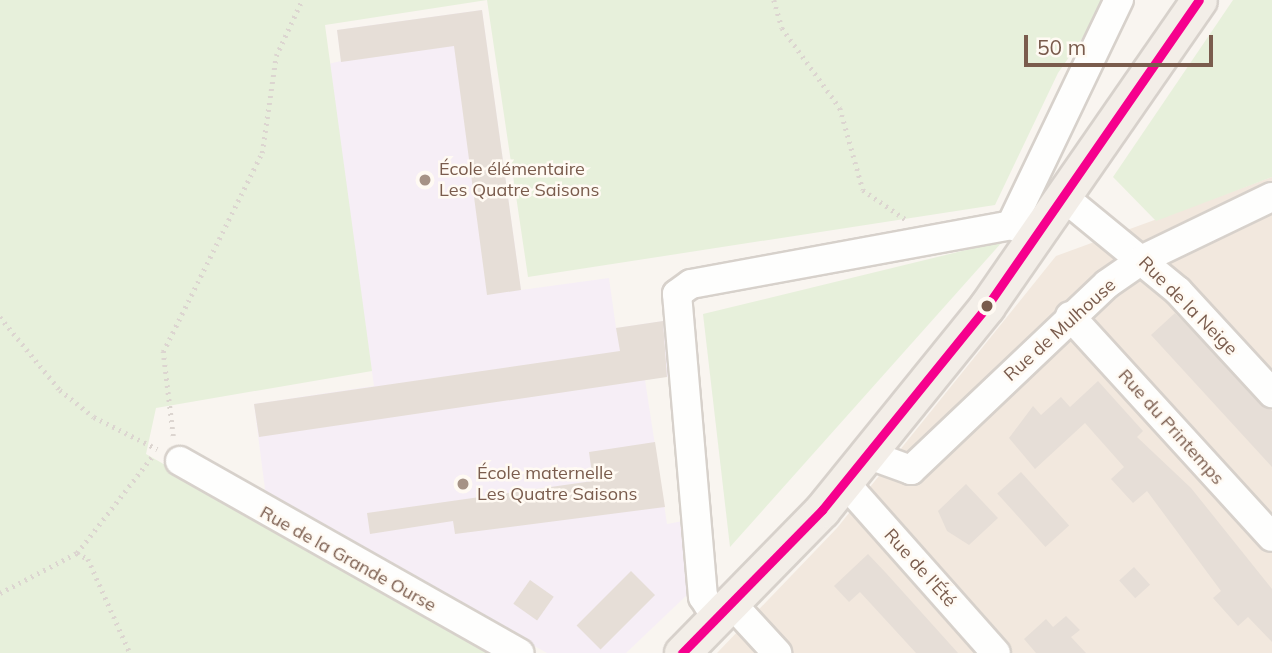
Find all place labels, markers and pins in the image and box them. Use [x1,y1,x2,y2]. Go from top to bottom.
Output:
place label: École élémentaire Les Quatre Saisons [439,159,599,202]
marker: École élémentaire Les Quatre Saisons [417,172,433,188]
unlabelled marker [980,299,994,313]
place label: École maternelle Les Quatre Saisons [477,463,637,505]
marker: École maternelle Les Quatre Saisons [455,476,471,492]

